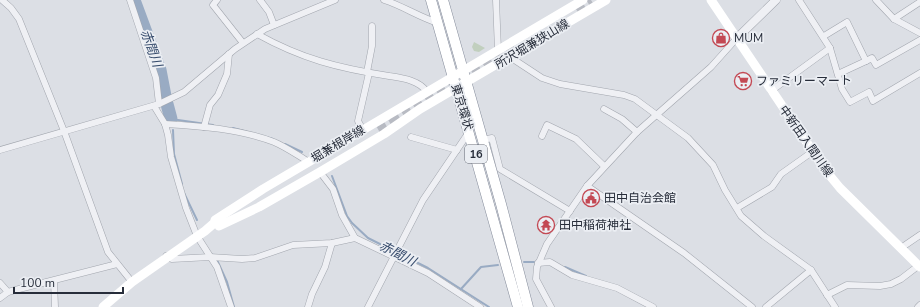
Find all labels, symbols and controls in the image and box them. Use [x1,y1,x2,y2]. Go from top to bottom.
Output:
street label: 所沢堀兼狭山線 [492,16,572,72]
water label: 赤間川 [136,27,167,72]
shop icon: MUM [711,28,731,48]
place label: MUM [734,30,763,46]
supermarket icon: ファミリーマート [733,71,753,91]
place label: ファミリーマート [756,73,852,89]
street label: 東京環状 [447,82,477,132]
street label: 中新田入間川線 [775,102,837,180]
street label: 堀兼根岸線 [308,122,368,166]
road number: 16 [465,145,487,163]
public building icon: 田中自治会館 [581,188,601,208]
place label: 田中自治会館 [604,190,676,206]
temple icon: 田中稲荷神社 [536,215,556,235]
place label: 田中稲荷神社 [559,217,631,233]
water label: 赤間川 [376,237,421,272]
scale bar [14,269,123,295]
text: 100 m [20,275,55,291]

